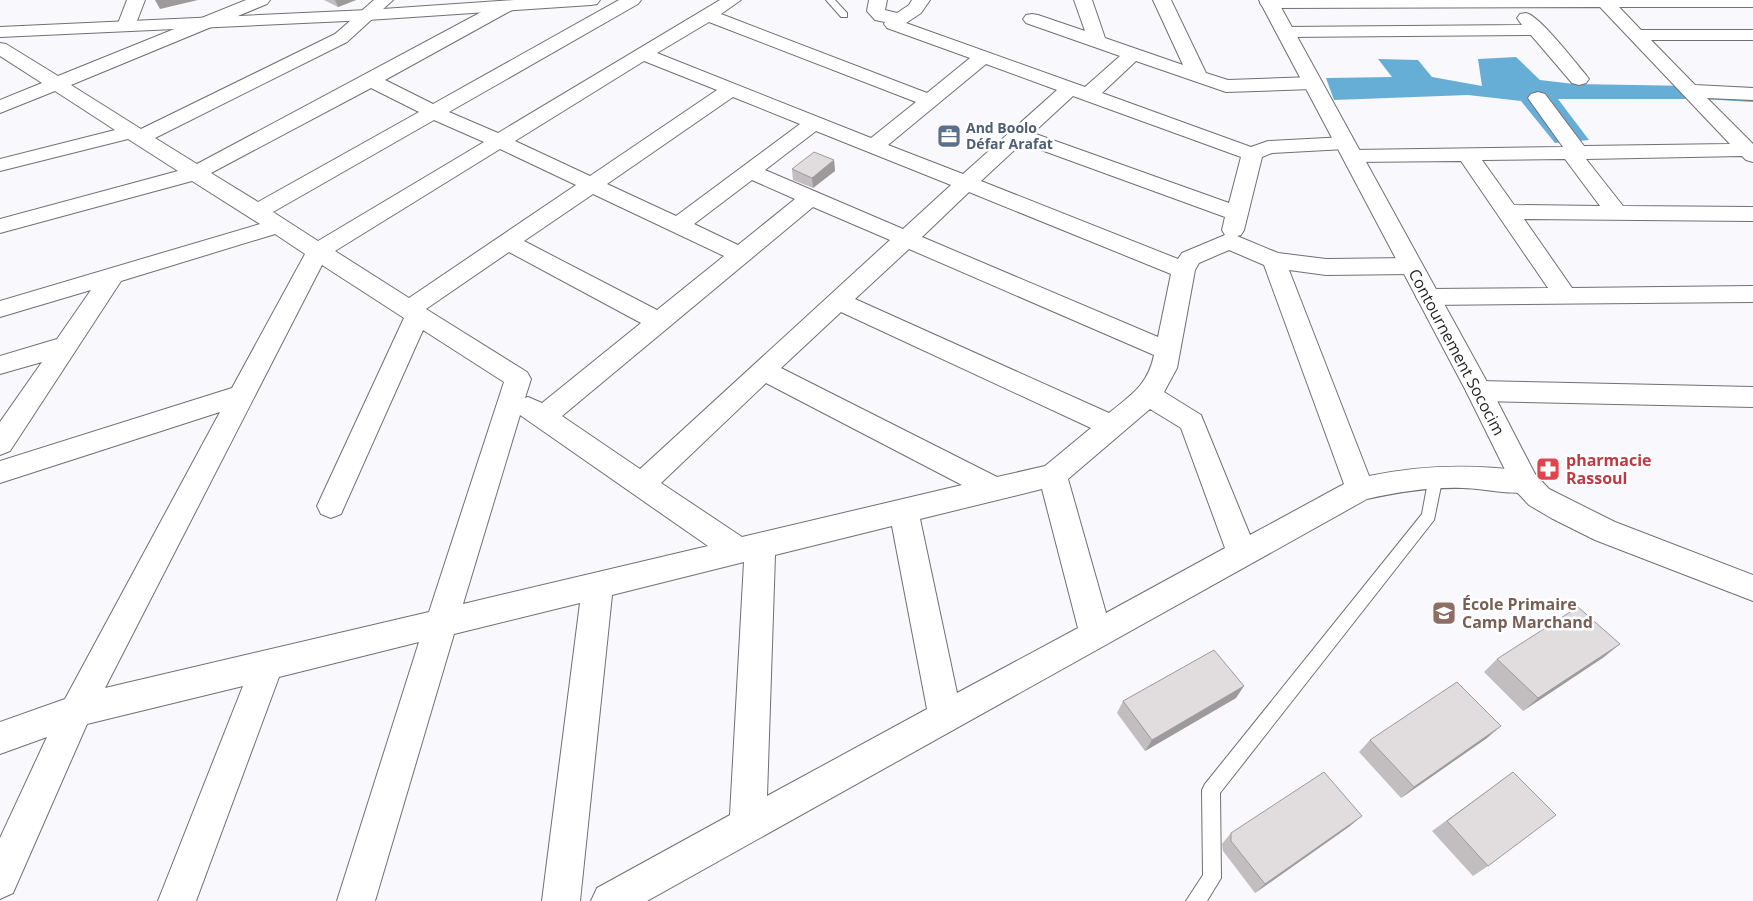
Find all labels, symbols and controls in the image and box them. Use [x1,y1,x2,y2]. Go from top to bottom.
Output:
place label: And Boolo Défar Arafat [966,118,1053,153]
office icon: And Boolo Défar Arafat [936,123,962,149]
street label: Contournement Sococim [1404,265,1510,439]
place label: pharmacie Rassoul [1566,449,1652,489]
pharmacy icon: pharmacie Rassoul [1535,456,1561,482]
place label: École Primaire Camp Marchand [1462,593,1593,633]
school or university icon: École Primaire Camp Marchand [1431,600,1457,626]

